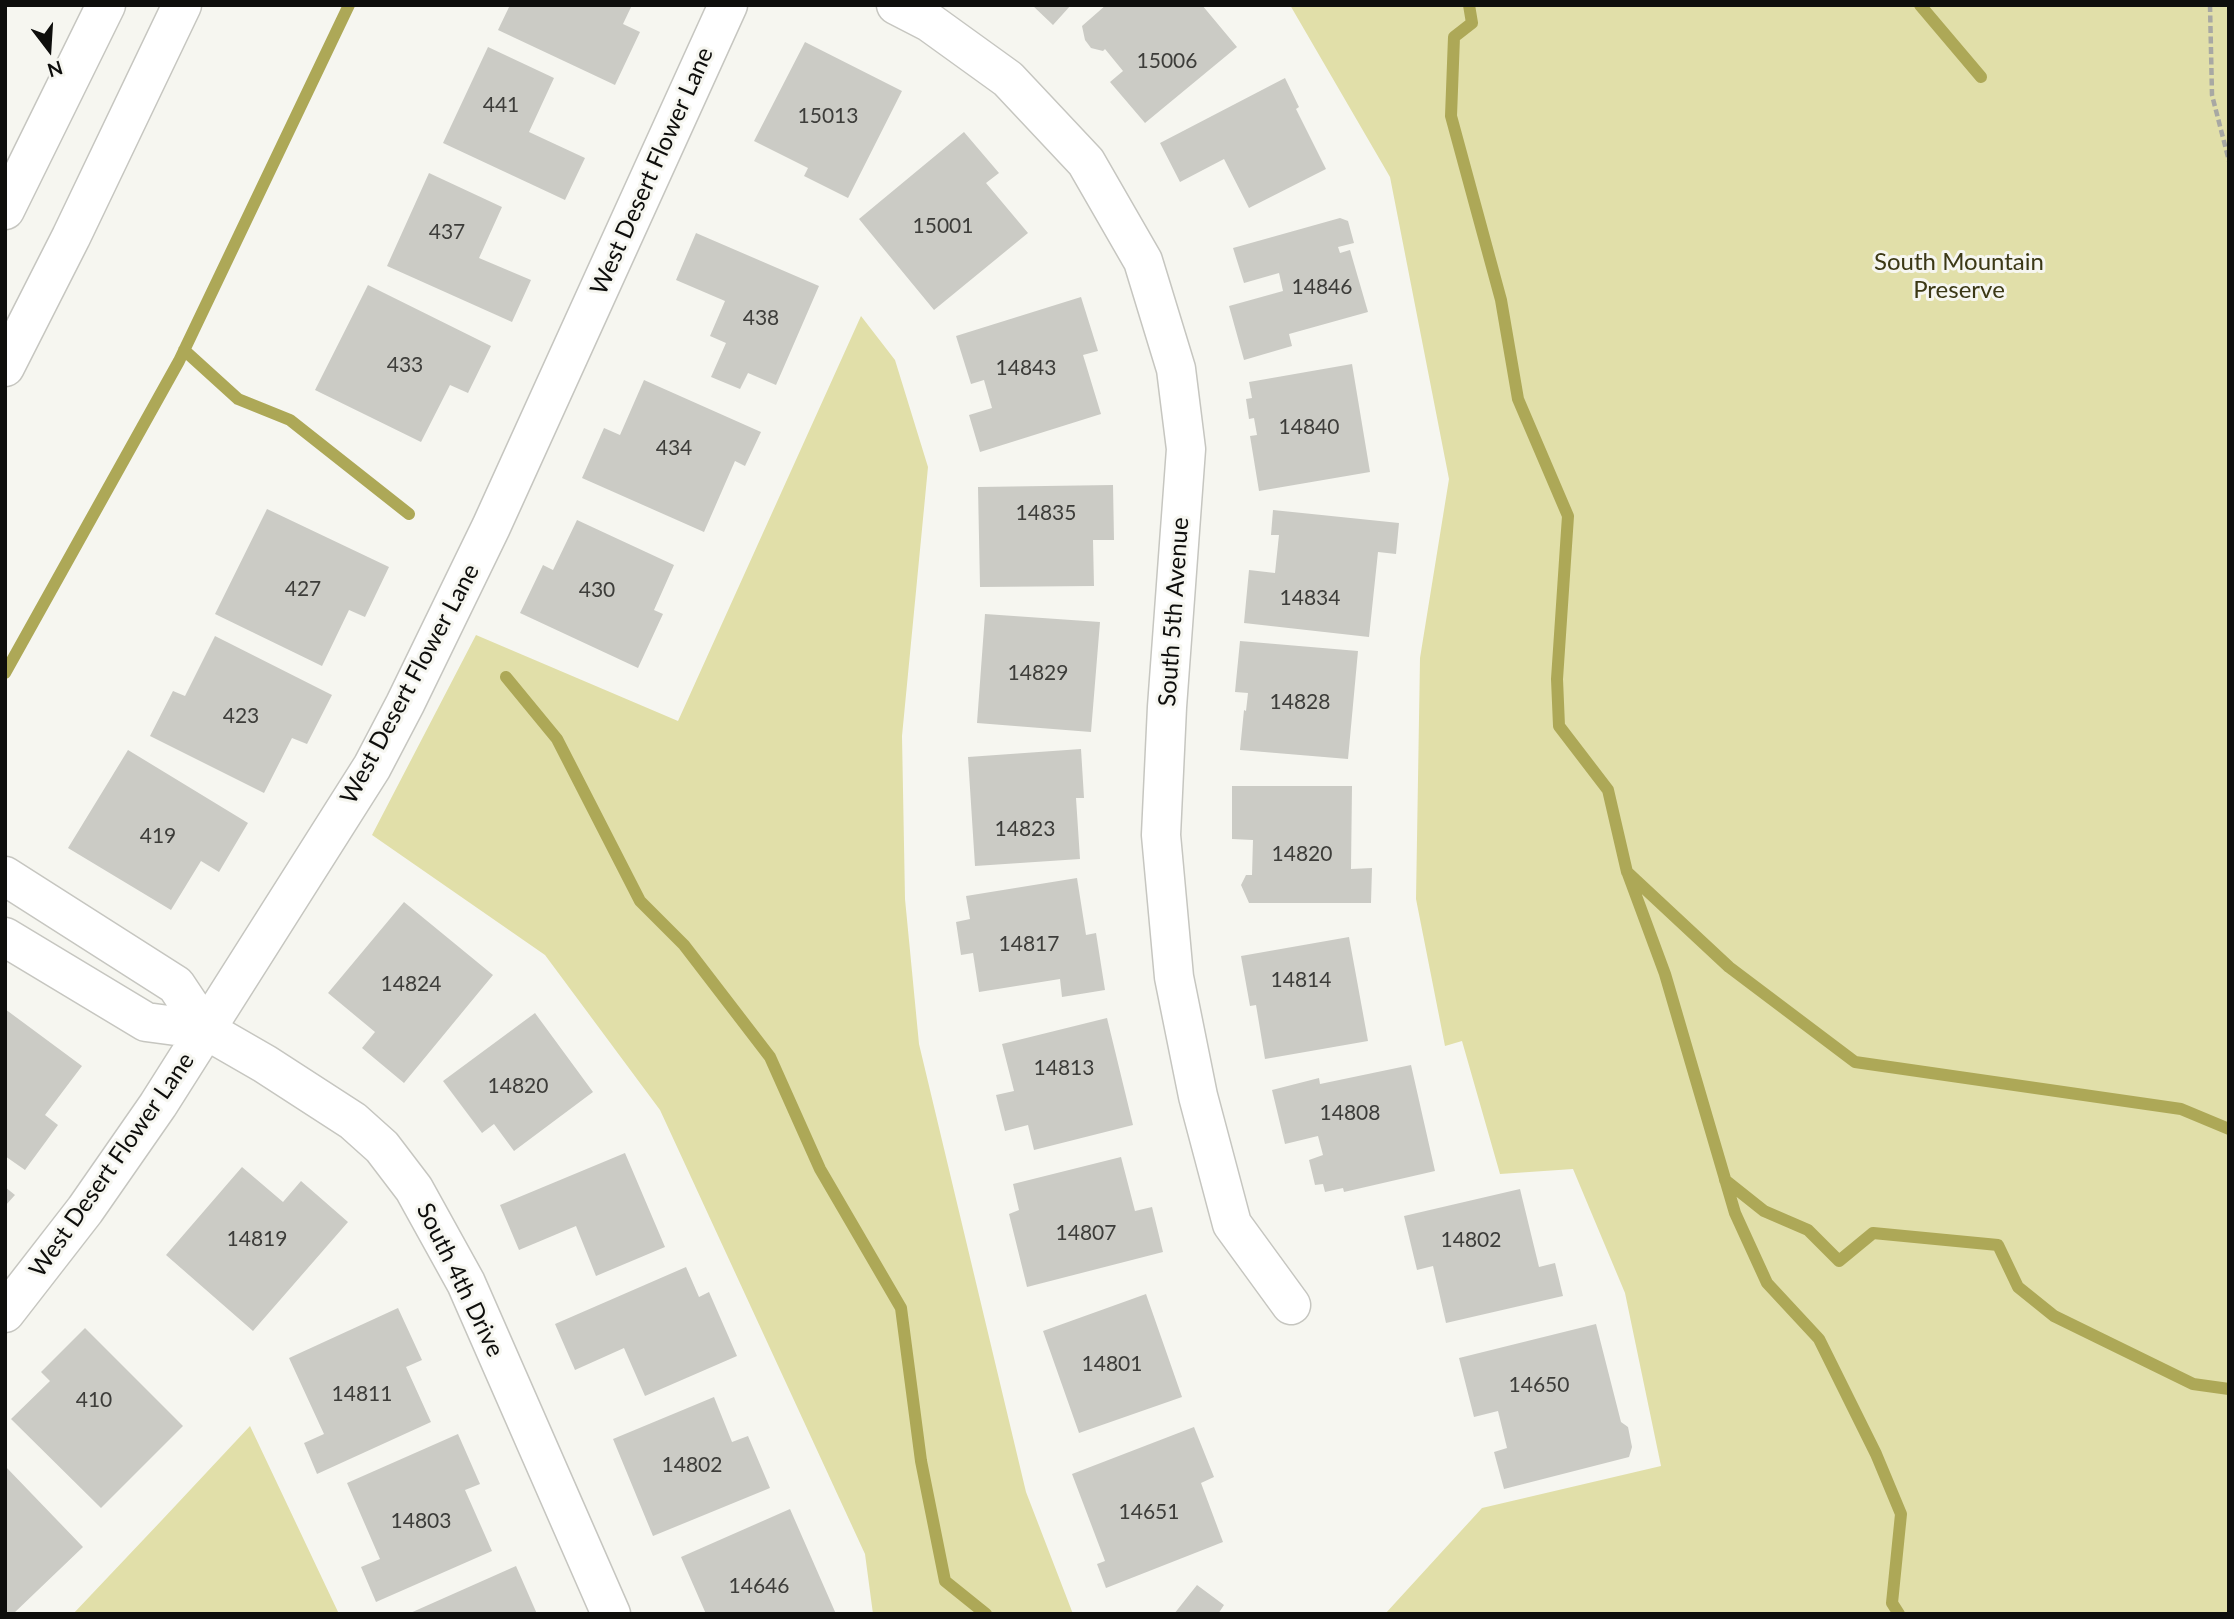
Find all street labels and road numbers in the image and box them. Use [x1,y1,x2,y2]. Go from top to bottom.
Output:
street label: West Desert Flower Lane [584,43,720,299]
street label: South 5th Avenue [1153,516,1195,708]
street label: West Desert Flower Lane [334,559,486,809]
street label: West Desert Flower Lane [23,1047,201,1283]
street label: South 4th Drive [410,1198,510,1362]

